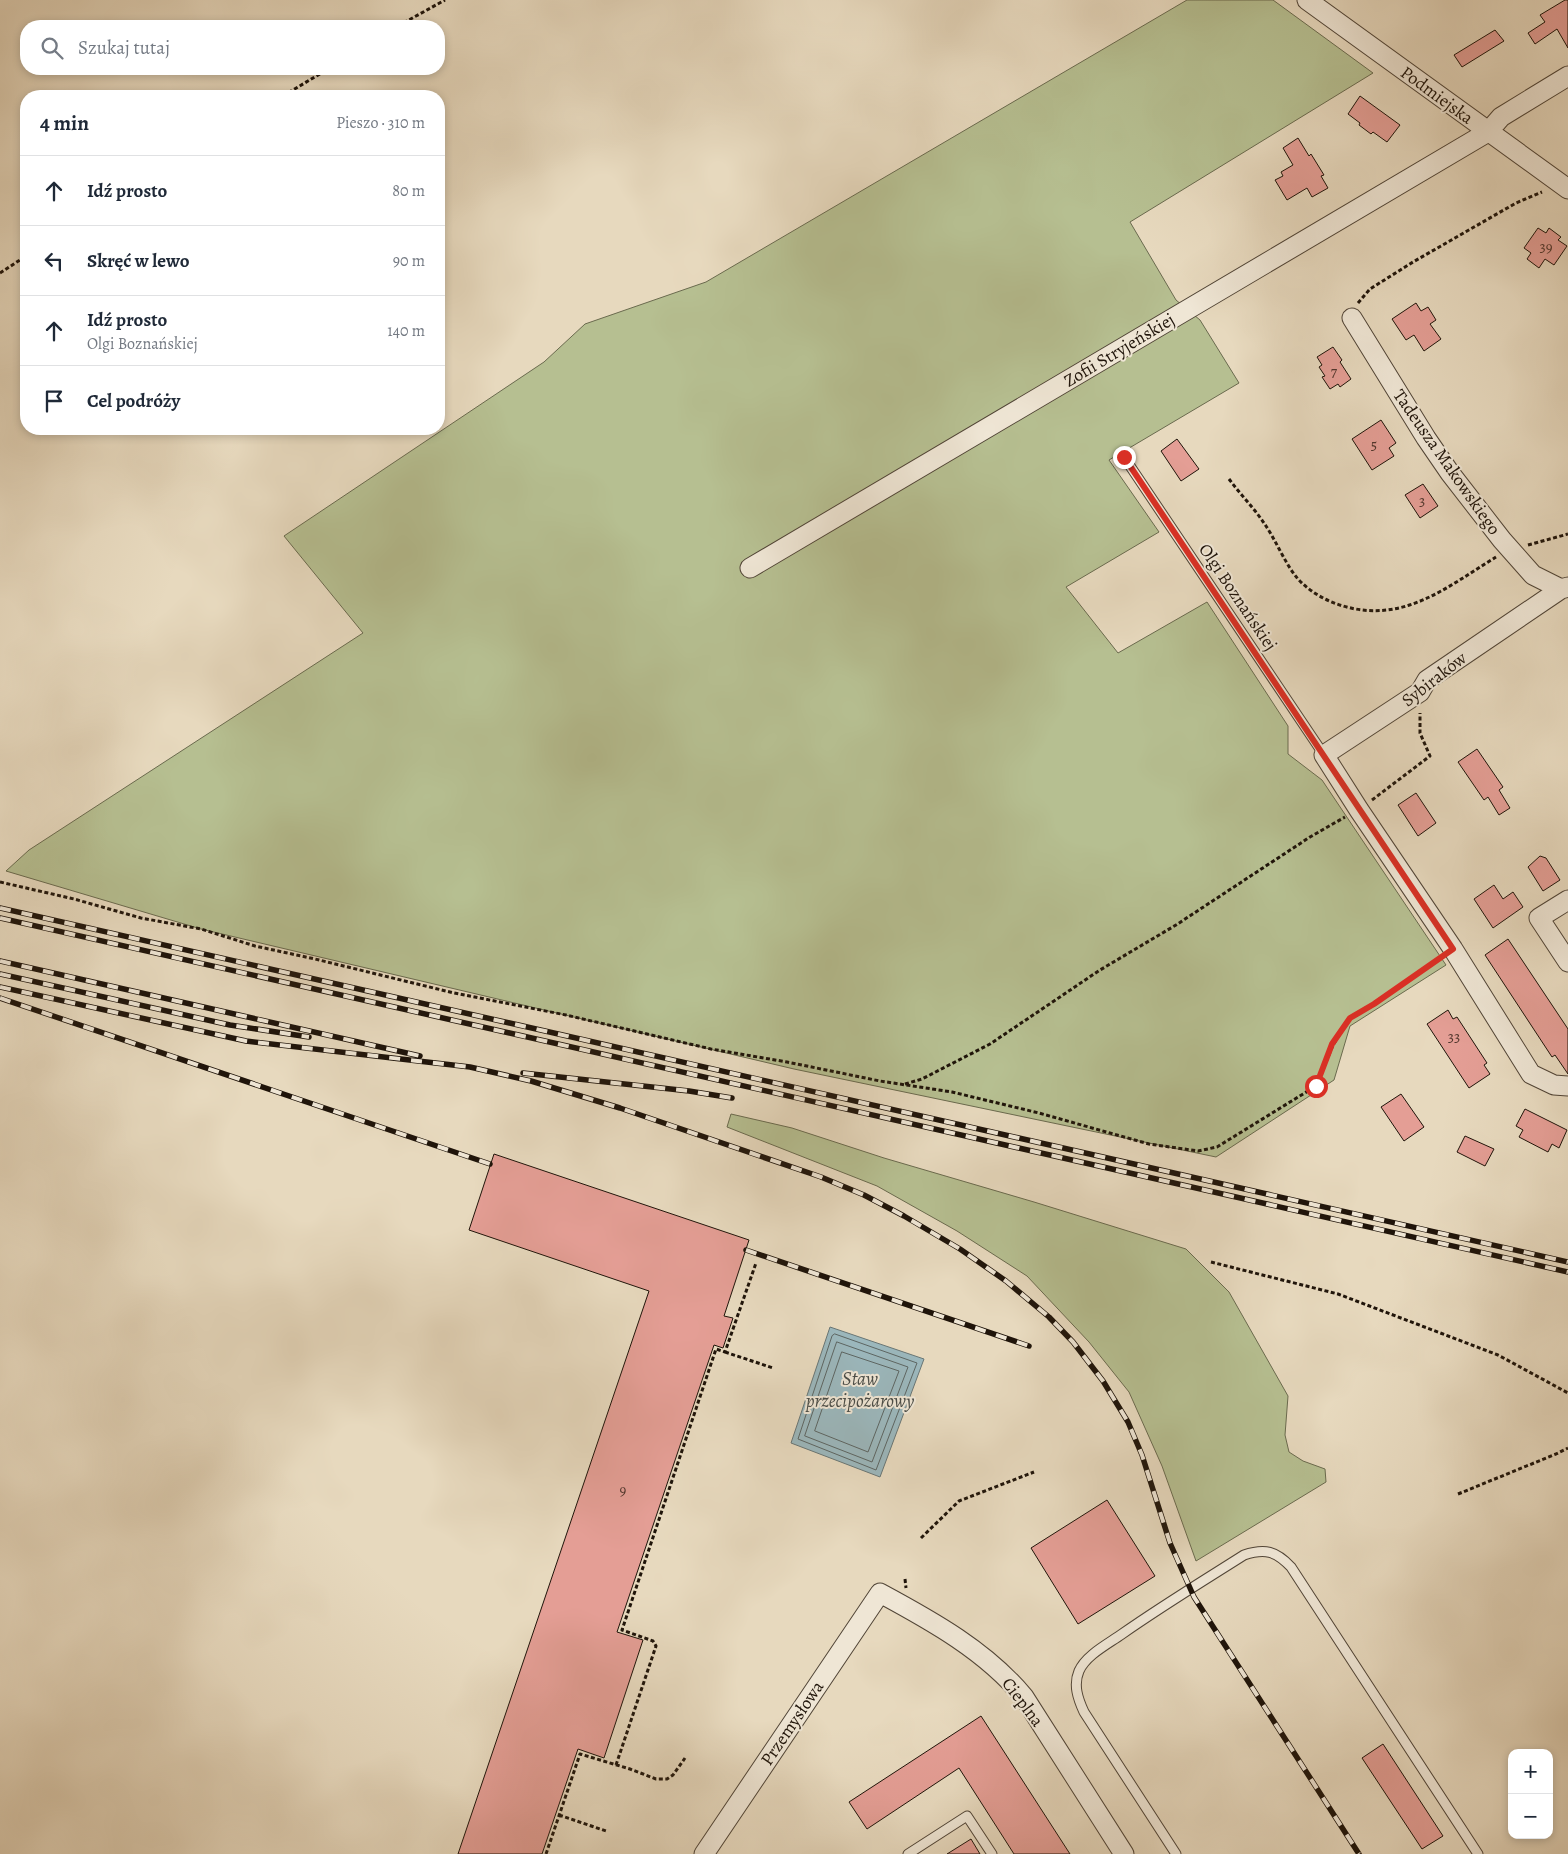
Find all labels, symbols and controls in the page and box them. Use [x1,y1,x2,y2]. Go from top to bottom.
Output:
search box [20,20,445,75]
icon: search [38,34,66,62]
text: Szukaj tutaj [78,35,170,61]
street label: Podmiejska [1396,60,1479,130]
text: 4 min [40,109,89,137]
text: Pieszo · 310 m [336,112,425,134]
icon: ahead [40,177,68,205]
text: Idź prosto [87,178,167,204]
text: 80 m [392,180,425,202]
house number: 39 [1539,237,1553,257]
icon: left [40,247,68,275]
text: Skręć w lewo [87,248,190,274]
text: 90 m [393,250,425,272]
text: Idź prosto [87,307,167,333]
street label: Zofii Stryjeńskiej [1059,307,1179,393]
icon: ahead [40,317,68,345]
text: 140 m [387,320,425,342]
text: Olgi Boznańskiej [87,333,198,355]
house number: 7 [1331,362,1338,382]
street label: Tadeusza Makowskiego [1388,384,1506,540]
icon: arrive [40,387,68,415]
text: Cel podróży [87,388,180,414]
house number: 5 [1371,435,1377,455]
route end [1113,446,1136,469]
house number: 3 [1419,491,1425,511]
street label: Olgi Boznańskiej [1193,539,1283,655]
street label: Sybiraków [1396,646,1472,712]
house number: 33 [1448,1027,1460,1047]
route start [1305,1075,1328,1098]
water label: Staw przecipożarowy [805,1366,915,1414]
house number: 9 [620,1480,627,1500]
street label: Cieplna [997,1672,1050,1732]
street label: Przemysłowa [755,1675,829,1770]
map controls [1508,1749,1553,1839]
button: + [1508,1749,1553,1794]
button: − [1508,1794,1553,1839]

